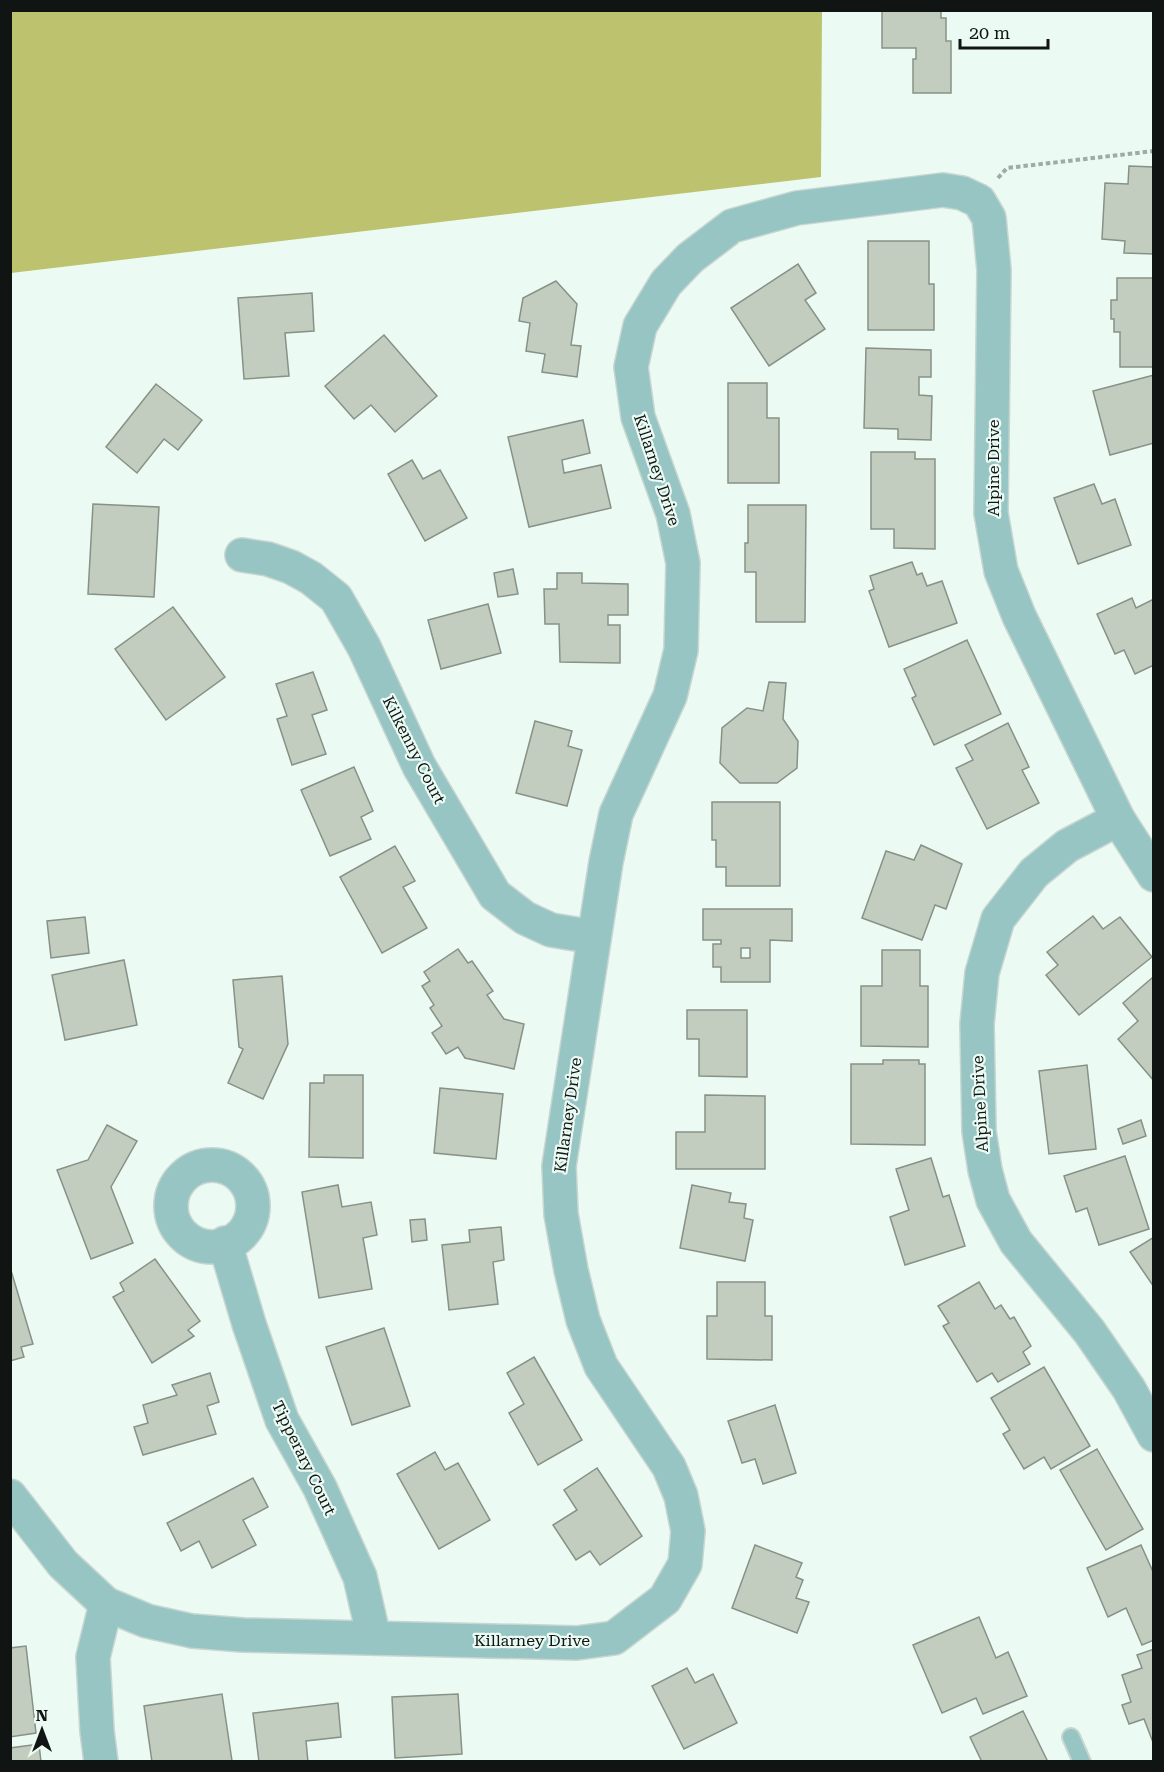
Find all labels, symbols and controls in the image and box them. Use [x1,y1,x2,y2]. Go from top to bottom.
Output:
scale bar [960,12,1048,50]
text: 20 m [969,22,1010,43]
street label: Killarney Drive [630,412,684,528]
street label: Alpine Drive [984,419,1003,516]
street label: Kilkenny Court [379,693,449,807]
street label: Alpine Drive [968,1055,992,1153]
street label: Killarney Drive [551,1056,586,1174]
street label: Tipperary Court [268,1398,340,1518]
street label: Killarney Drive [474,1631,590,1650]
north arrow [12,1700,72,1760]
text: N [36,1706,48,1725]

